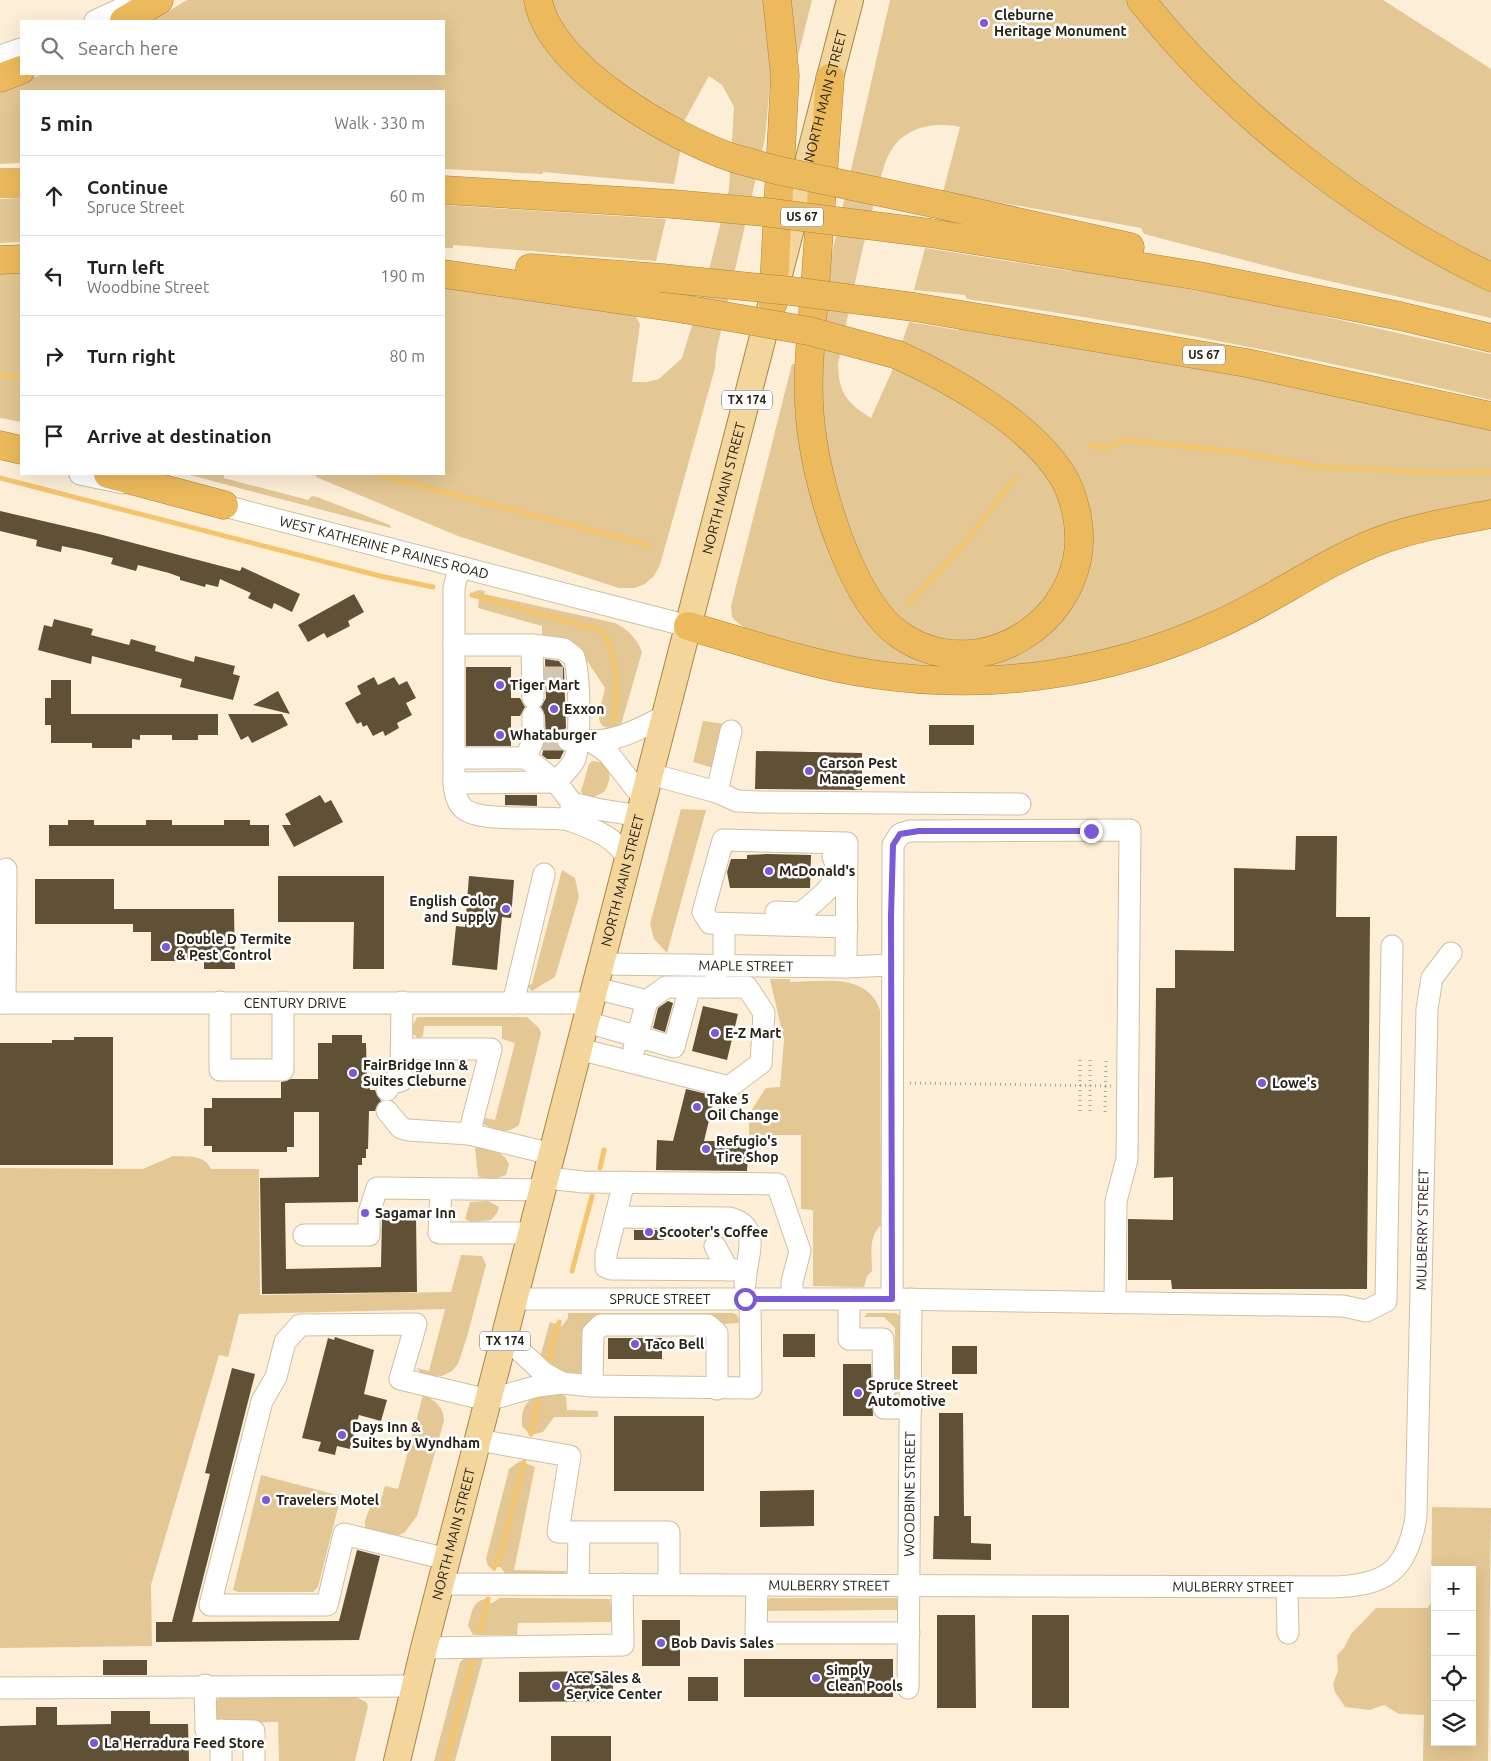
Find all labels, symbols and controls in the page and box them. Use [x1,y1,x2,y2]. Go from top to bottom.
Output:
place label: Cleburne Heritage Monument [994,7,1127,39]
marker: Cleburne Heritage Monument [978,17,990,29]
search box [20,20,445,75]
street label: NORTH MAIN STREET [800,28,850,164]
icon: search [38,34,66,62]
text: Search here [78,37,178,59]
text: 5 min [40,111,93,135]
text: Walk · 330 m [334,114,425,132]
text: Continue [87,176,168,198]
icon: ahead [40,182,68,210]
text: 60 m [389,187,425,205]
text: Spruce Street [87,198,185,216]
road number: US 67 [781,208,823,226]
text: Turn left [87,256,165,278]
icon: left [40,262,68,290]
text: 190 m [380,267,425,285]
text: Woodbine Street [87,278,209,296]
icon: right [40,342,68,370]
text: Turn right [87,345,175,367]
road number: US 67 [1183,346,1225,364]
text: 80 m [389,347,425,365]
road number: TX 174 [722,390,772,410]
street label: NORTH MAIN STREET [699,420,749,556]
icon: arrive [40,422,68,450]
text: Arrive at destination [87,425,272,447]
street label: WEST KATHERINE P RAINES ROAD [278,513,491,582]
place label: Tiger Mart [510,677,580,693]
marker: Tiger Mart [494,679,506,691]
place label: Exxon [564,701,605,717]
marker: Exxon [548,703,560,715]
place label: Whataburger [510,727,597,743]
marker: Whataburger [494,729,506,741]
place label: Carson Pest Management [819,755,906,787]
marker: Carson Pest Management [803,765,815,777]
street label: NORTH MAIN STREET [598,812,647,948]
route end [1080,820,1103,843]
place label: McDonald's [779,863,856,879]
marker: McDonald's [763,865,775,877]
place label: English Color and Supply [409,893,497,925]
marker: English Color and Supply [500,903,512,915]
place label: Double D Termite & Pest Control [176,931,291,963]
marker: Double D Termite & Pest Control [160,941,172,953]
street label: MAPLE STREET [698,957,794,974]
street label: CENTURY DRIVE [244,995,347,1011]
place label: E-Z Mart [725,1025,781,1041]
marker: E-Z Mart [709,1027,721,1039]
place label: FairBridge Inn & Suites Cleburne [363,1057,469,1089]
marker: FairBridge Inn & Suites Cleburne [347,1067,359,1079]
place label: Lowe's [1272,1075,1317,1091]
marker: Lowe's [1256,1077,1268,1089]
place label: Take 5 Oil Change [707,1091,779,1123]
marker: Take 5 Oil Change [691,1101,703,1113]
place label: Refugio's Tire Shop [716,1133,779,1165]
marker: Refugio's Tire Shop [700,1143,712,1155]
street label: MULBERRY STREET [1413,1168,1432,1291]
place label: Sagamar Inn [375,1205,456,1221]
marker: Sagamar Inn [359,1207,371,1219]
place label: Scooter's Coffee [659,1224,768,1240]
marker: Scooter's Coffee [643,1226,655,1238]
route start [734,1288,757,1311]
street label: SPRUCE STREET [609,1291,711,1307]
road number: TX 174 [480,1332,530,1350]
place label: Taco Bell [645,1336,704,1352]
marker: Taco Bell [629,1338,641,1350]
place label: Spruce Street Automotive [868,1377,958,1409]
marker: Spruce Street Automotive [852,1387,864,1399]
place label: Days Inn & Suites by Wyndham [352,1419,480,1451]
marker: Days Inn & Suites by Wyndham [336,1429,348,1441]
street label: WOODBINE STREET [901,1431,918,1557]
street label: NORTH MAIN STREET [429,1466,478,1602]
place label: Travelers Motel [276,1492,379,1508]
marker: Travelers Motel [260,1494,272,1506]
map controls [1431,1566,1476,1746]
button: + [1431,1566,1476,1611]
street label: MULBERRY STREET [768,1577,890,1594]
street label: MULBERRY STREET [1172,1578,1294,1595]
button: − [1431,1611,1476,1656]
place label: Bob Davis Sales [671,1635,774,1651]
marker: Bob Davis Sales [655,1637,667,1649]
button: locate [1431,1656,1476,1701]
place label: Simply Clean Pools [826,1662,903,1694]
place label: Ace Sales & Service Center [566,1670,662,1702]
marker: Simply Clean Pools [810,1672,822,1684]
marker: Ace Sales & Service Center [550,1680,562,1692]
button: layers [1431,1701,1476,1746]
place label: La Herradura Feed Store [104,1735,265,1751]
marker: La Herradura Feed Store [88,1737,100,1749]

